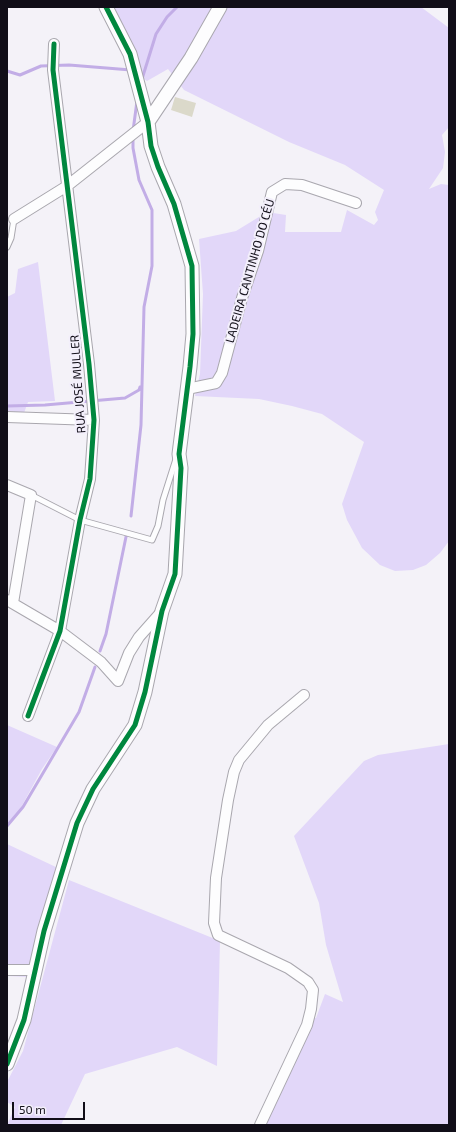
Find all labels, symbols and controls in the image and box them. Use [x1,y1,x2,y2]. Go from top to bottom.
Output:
street label: LADEIRA CANTINHO DO CÉU [223,197,277,345]
street label: RUA JOSÉ MULLER [67,334,89,434]
scale bar [14,1094,87,1120]
text: 50 m [19,1102,46,1116]

